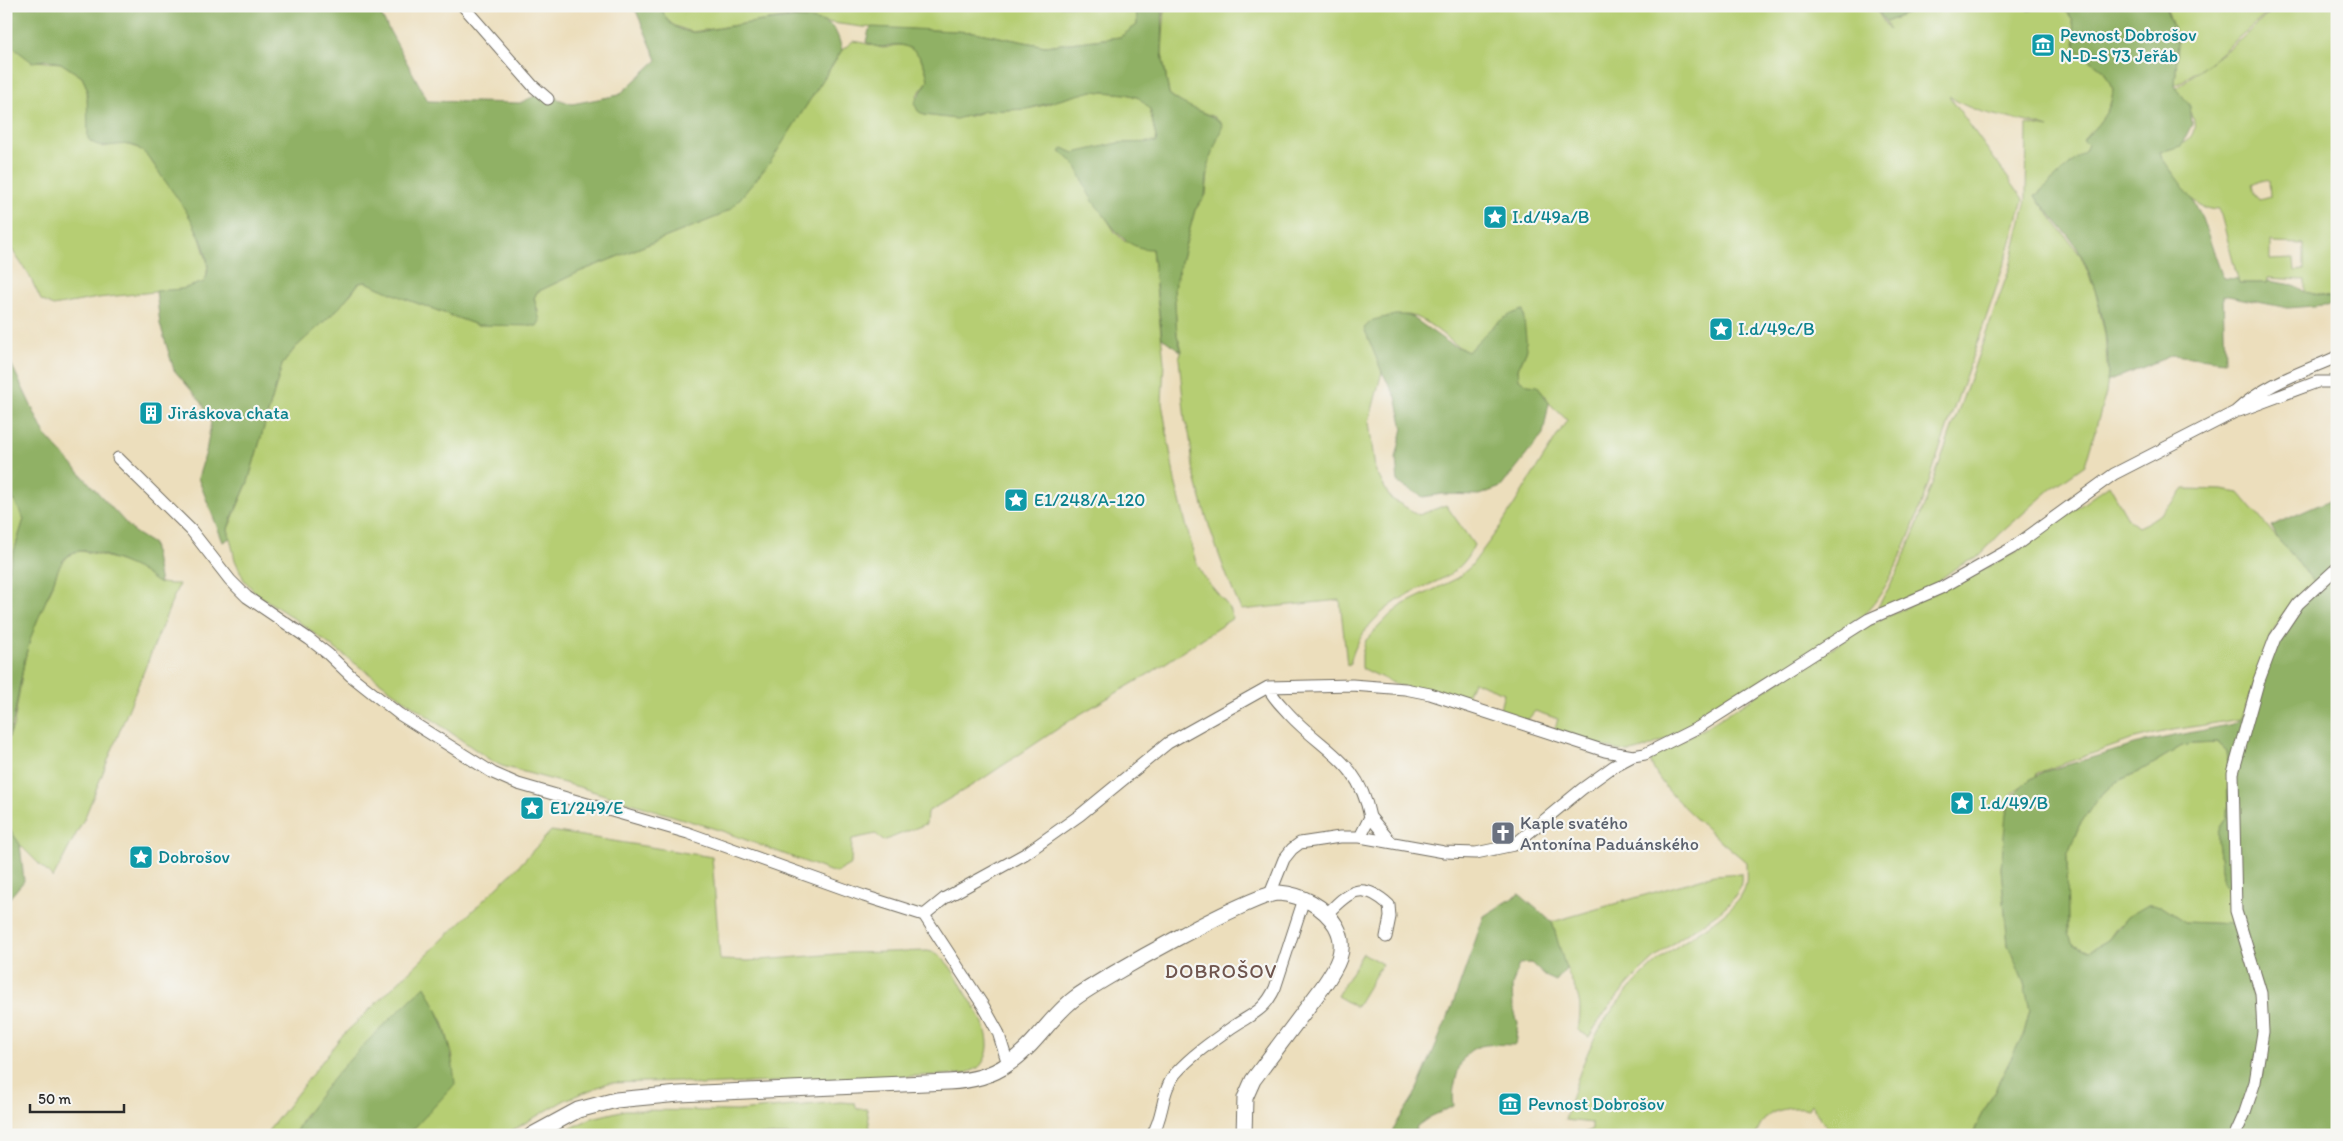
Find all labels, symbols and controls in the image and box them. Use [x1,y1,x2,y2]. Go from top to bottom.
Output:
place label: Pevnost Dobrošov N-D-S 73 Jeřáb [2060,24,2197,67]
museum icon: Pevnost Dobrošov N-D-S 73 Jeřáb [2030,32,2056,58]
place icon: I.d/49a/B [1482,204,1508,230]
place label: I.d/49a/B [1512,206,1589,228]
place icon: I.d/49c/B [1708,316,1734,342]
place label: I.d/49c/B [1738,318,1815,340]
building icon: Jiráskova chata [138,400,164,426]
place label: Jiráskova chata [168,402,289,424]
place icon: E1/248/A-120 [1003,487,1029,513]
place label: E1/248/A-120 [1034,489,1145,511]
place icon: I.d/49/B [1949,790,1975,816]
place label: I.d/49/B [1980,792,2048,814]
place icon: E1/249/E [519,795,545,821]
place label: E1/249/E [550,797,623,819]
place label: Kaple svatého Antonína Paduánského [1520,812,1699,855]
church icon: Kaple svatého Antonína Paduánského [1490,820,1516,846]
place icon: Dobrošov [128,844,154,870]
place label: Dobrošov [158,846,231,868]
district label: DOBROŠOV [1165,959,1277,983]
scale bar [30,1081,124,1113]
text: 50 m [38,1090,71,1108]
museum icon: Pevnost Dobrošov [1497,1091,1523,1117]
place label: Pevnost Dobrošov [1528,1093,1665,1115]

